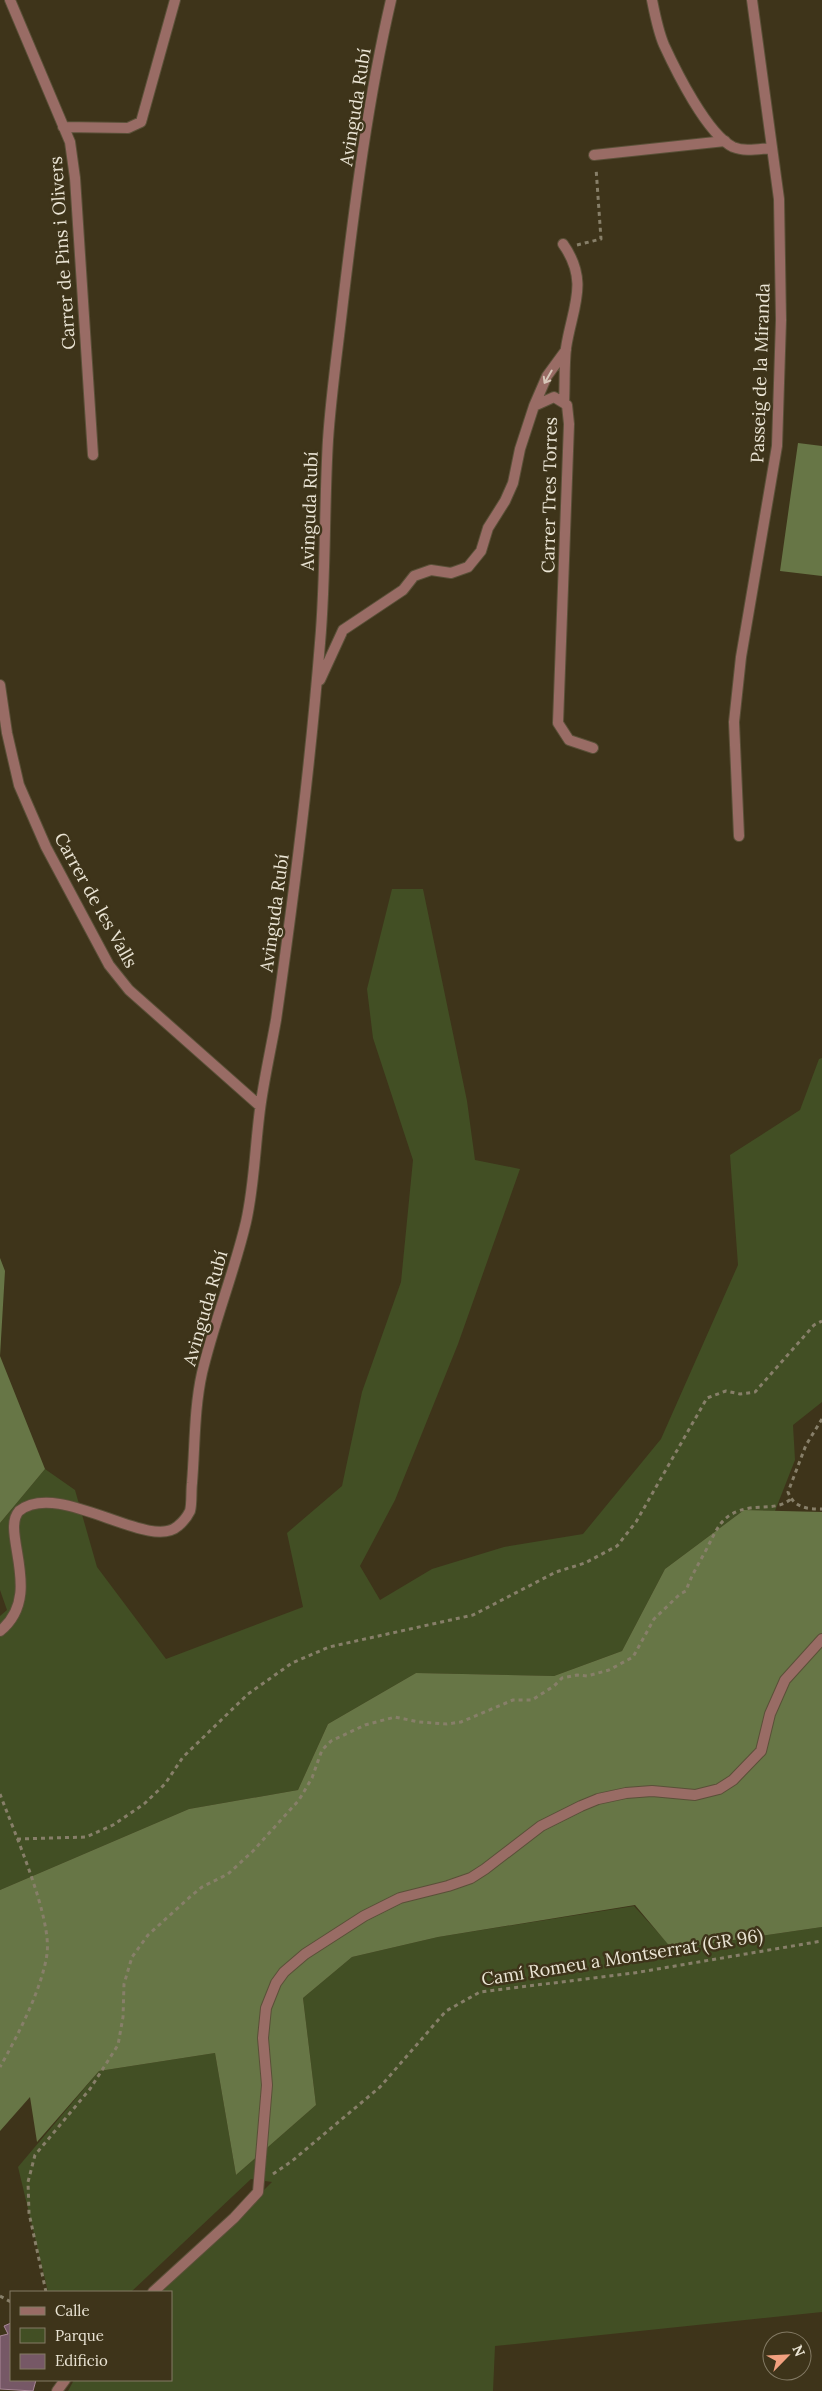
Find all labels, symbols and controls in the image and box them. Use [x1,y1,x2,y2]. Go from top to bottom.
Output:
street label: Avinguda Rubí [334,46,376,169]
street label: Carrer de Pins i Olivers [44,156,80,350]
street label: Passeig de la Miranda [745,283,775,463]
one-way arrow [543,369,553,384]
street label: Carrer Tres Torres [536,417,562,573]
street label: Avinguda Rubí [295,451,323,572]
street label: Carrer de les Valls [49,828,143,972]
street label: Avinguda Rubí [254,852,294,975]
street label: Avinguda Rubí [177,1248,232,1369]
street label: Camí Romeu a Montserrat (GR 96) [480,1923,764,1991]
legend [10,2291,172,2381]
text: Calle [55,2301,90,2320]
text: Parque [55,2326,104,2345]
north arrow [762,2331,812,2381]
text: N [788,2342,809,2359]
text: Edificio [55,2351,108,2370]

